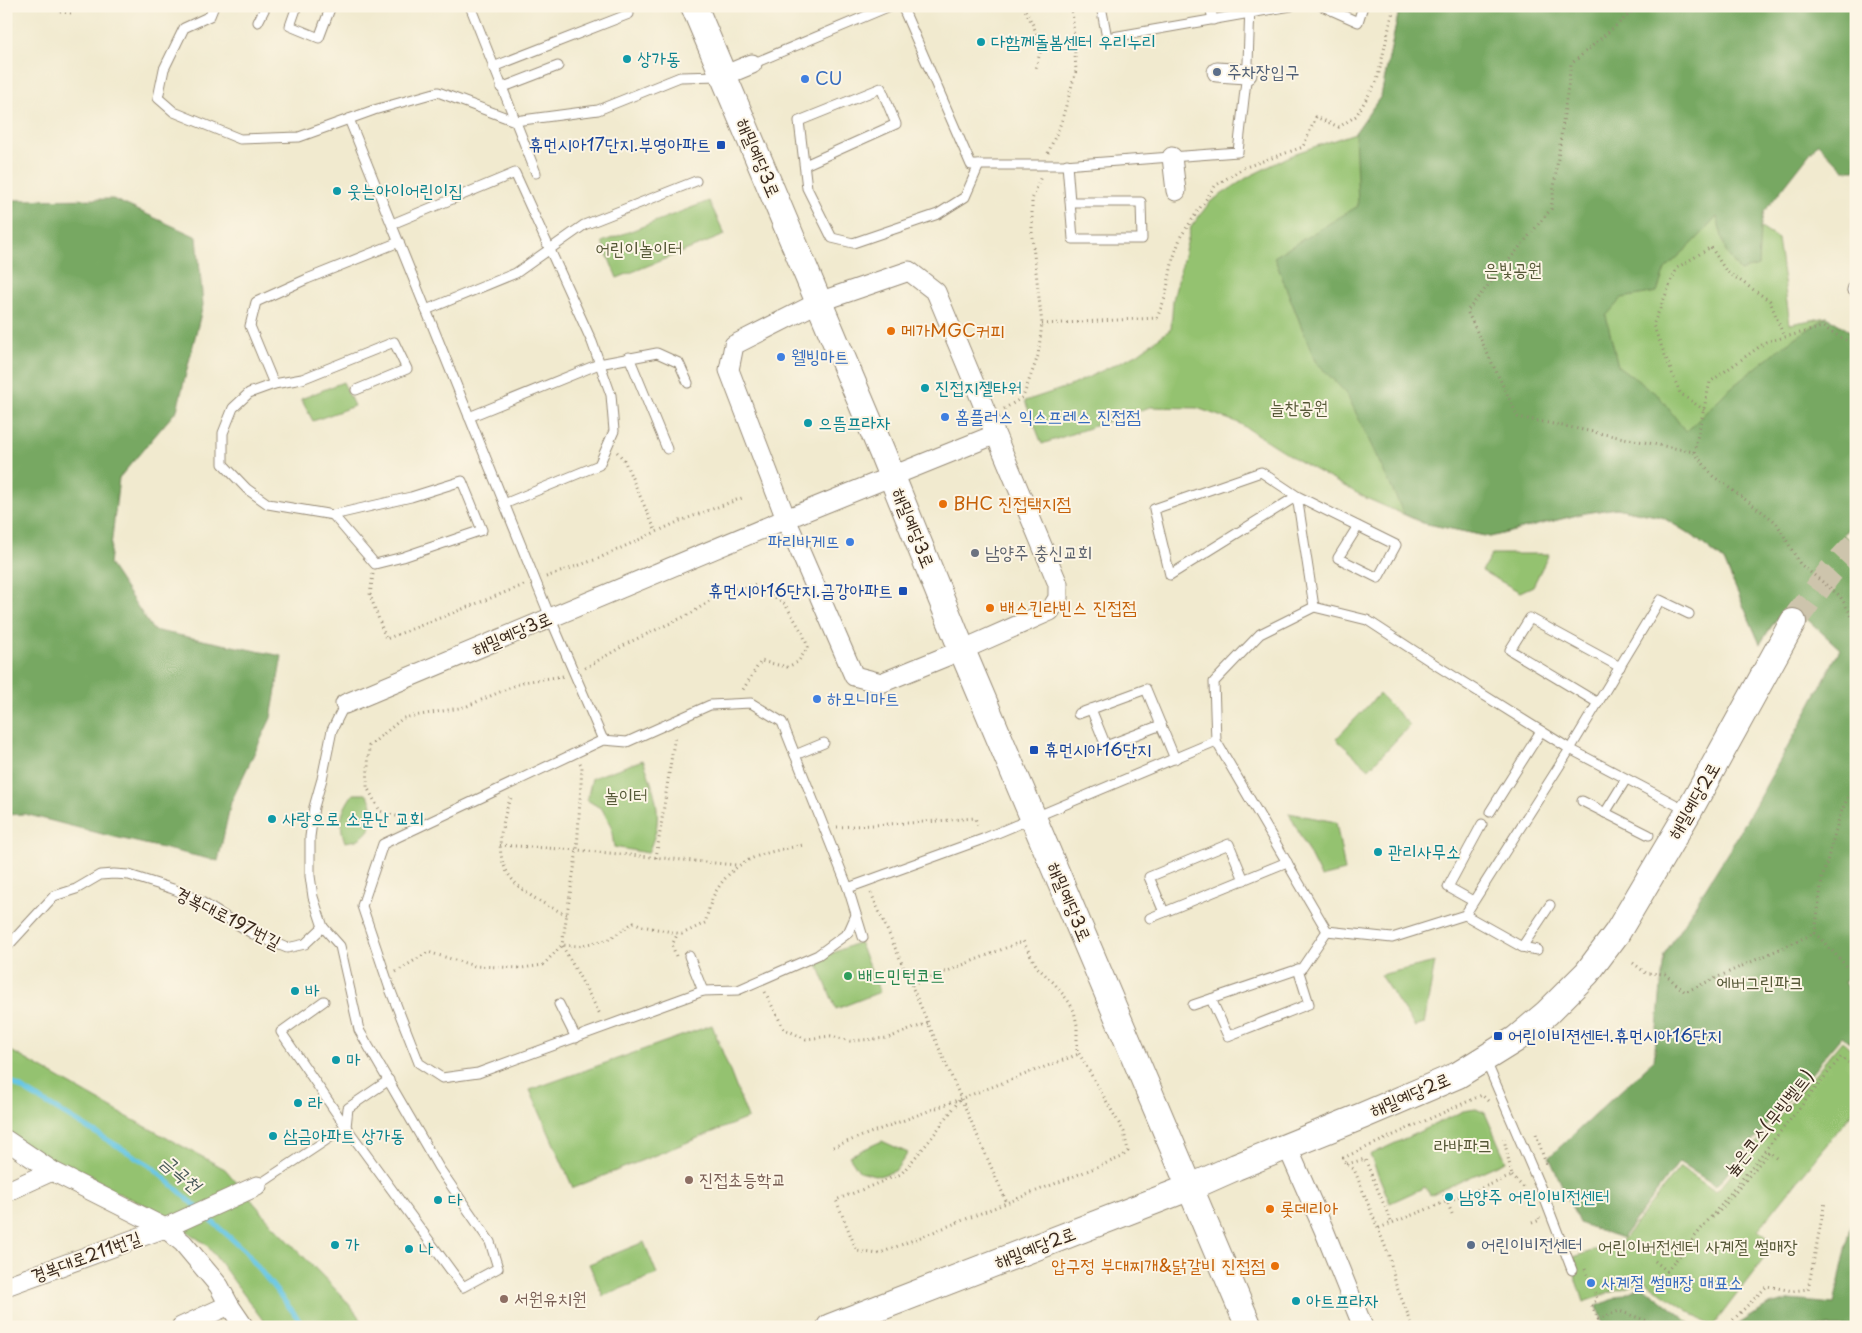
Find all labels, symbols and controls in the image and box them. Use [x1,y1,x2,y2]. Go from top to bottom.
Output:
place label: 다함께돌봄센터 우리누리 [991,27,1156,54]
marker: 다함께돌봄센터 우리누리 [975,36,987,48]
place label: 상가동 [637,44,680,71]
marker: 상가동 [621,53,633,65]
place label: 주차장입구 [1227,57,1299,84]
place label: CU [815,64,843,91]
marker: 주차장입구 [1211,66,1223,78]
marker: CU [799,73,811,85]
street label: 해밀예당3로 [730,113,788,201]
place label: 휴먼시아17단지.부영아파트 [529,130,711,157]
marker: 휴먼시아17단지.부영아파트 [715,139,727,151]
place label: 웃는아이어린이집 [347,176,463,203]
marker: 웃는아이어린이집 [331,185,343,197]
park label: 어린이놀이터 [596,234,682,261]
park label: 은빛공원 [1484,255,1542,282]
place label: 메가MGC커피 [901,316,1005,343]
marker: 메가MGC커피 [885,325,897,337]
place label: 웰빙마트 [791,342,849,369]
marker: 웰빙마트 [775,351,787,363]
place label: 진접지젤타워 [935,373,1022,400]
marker: 진접지젤타워 [919,382,931,394]
park label: 늘찬공원 [1270,393,1328,420]
place label: 홈플러스 익스프레스 진접점 [955,402,1141,429]
place label: 으뜸프라자 [818,408,891,435]
marker: 홈플러스 익스프레스 진접점 [939,411,951,423]
marker: 으뜸프라자 [802,417,814,429]
street label: 해밀예당3로 [886,483,943,572]
place label: BHC 진접택지점 [953,489,1071,516]
marker: BHC 진접택지점 [937,498,949,510]
place label: 파리바게뜨 [768,527,840,554]
marker: 파리바게뜨 [844,536,856,548]
place label: 남양주 충신교회 [985,538,1092,565]
marker: 남양주 충신교회 [969,547,981,559]
place label: 휴먼시아16단지.금강아파트 [708,576,893,603]
marker: 휴먼시아16단지.금강아파트 [897,585,909,597]
place label: 배스킨라빈스 진접점 [1000,593,1137,620]
marker: 배스킨라빈스 진접점 [984,602,996,614]
street label: 해밀예당3로 [467,604,555,662]
place label: 하모니마트 [827,684,899,711]
marker: 하모니마트 [811,693,823,705]
place label: 휴먼시아16단지 [1044,735,1152,762]
marker: 휴먼시아16단지 [1028,744,1040,756]
street label: 해밀예당2로 [1660,757,1726,844]
park label: 놀이터 [604,781,648,808]
place label: 사랑으로 소문난 교회 [282,804,424,831]
marker: 사랑으로 소문난 교회 [266,813,278,825]
place label: 관리사무소 [1388,837,1460,864]
marker: 관리사무소 [1372,846,1384,858]
street label: 해밀예당3로 [1041,857,1099,945]
street label: 경복대로197번길 [171,878,287,955]
place label: 배드민턴코트 [858,961,945,988]
park label: 에버그린파크 [1717,968,1803,995]
marker: 배드민턴코트 [842,970,854,982]
place label: 바 [305,976,320,1003]
marker: 바 [289,985,301,997]
place label: 어린이비젼센터.휴먼시아16단지 [1508,1021,1722,1048]
marker: 어린이비젼센터.휴먼시아16단지 [1492,1030,1504,1042]
place label: 마 [346,1045,361,1072]
marker: 마 [330,1054,342,1066]
street label: 높은코스(무빙벨트) [1716,1063,1819,1181]
street label: 해밀예당2로 [1365,1065,1454,1123]
place label: 라 [308,1088,323,1115]
marker: 라 [292,1097,304,1109]
place label: 삼금아파트 상가동 [283,1121,405,1148]
marker: 삼금아파트 상가동 [267,1130,279,1142]
park label: 라바파크 [1434,1131,1492,1158]
water label: 금곡천 [155,1147,209,1199]
place label: 진접초등학교 [699,1165,786,1192]
marker: 진접초등학교 [683,1174,695,1186]
place label: 남양주 어린이비전센터 [1459,1182,1610,1209]
place label: 다 [448,1185,463,1212]
marker: 남양주 어린이비전센터 [1443,1191,1455,1203]
marker: 다 [432,1194,444,1206]
place label: 롯데리아 [1280,1194,1338,1221]
marker: 롯데리아 [1264,1203,1276,1215]
street label: 해밀예당2로 [990,1219,1079,1274]
street label: 경복대로211번길 [26,1223,145,1288]
place label: 가 [345,1230,360,1257]
place label: 어린이비전센터 [1481,1230,1582,1257]
park label: 어린이버전센터 사계절 썰매장 [1598,1232,1798,1259]
place label: 나 [419,1234,434,1261]
marker: 가 [329,1239,341,1251]
marker: 어린이비전센터 [1465,1239,1477,1251]
marker: 나 [403,1243,415,1255]
place label: 압구정 부대찌개&닭갈비 진접점 [1051,1251,1266,1278]
marker: 압구정 부대찌개&닭갈비 진접점 [1269,1260,1281,1272]
place label: 사계절 썰매장 매표소 [1601,1268,1743,1295]
marker: 사계절 썰매장 매표소 [1585,1277,1597,1289]
place label: 서원유치원 [514,1284,586,1311]
place label: 아트프라자 [1306,1286,1379,1313]
marker: 서원유치원 [498,1293,510,1305]
marker: 아트프라자 [1290,1295,1302,1307]

